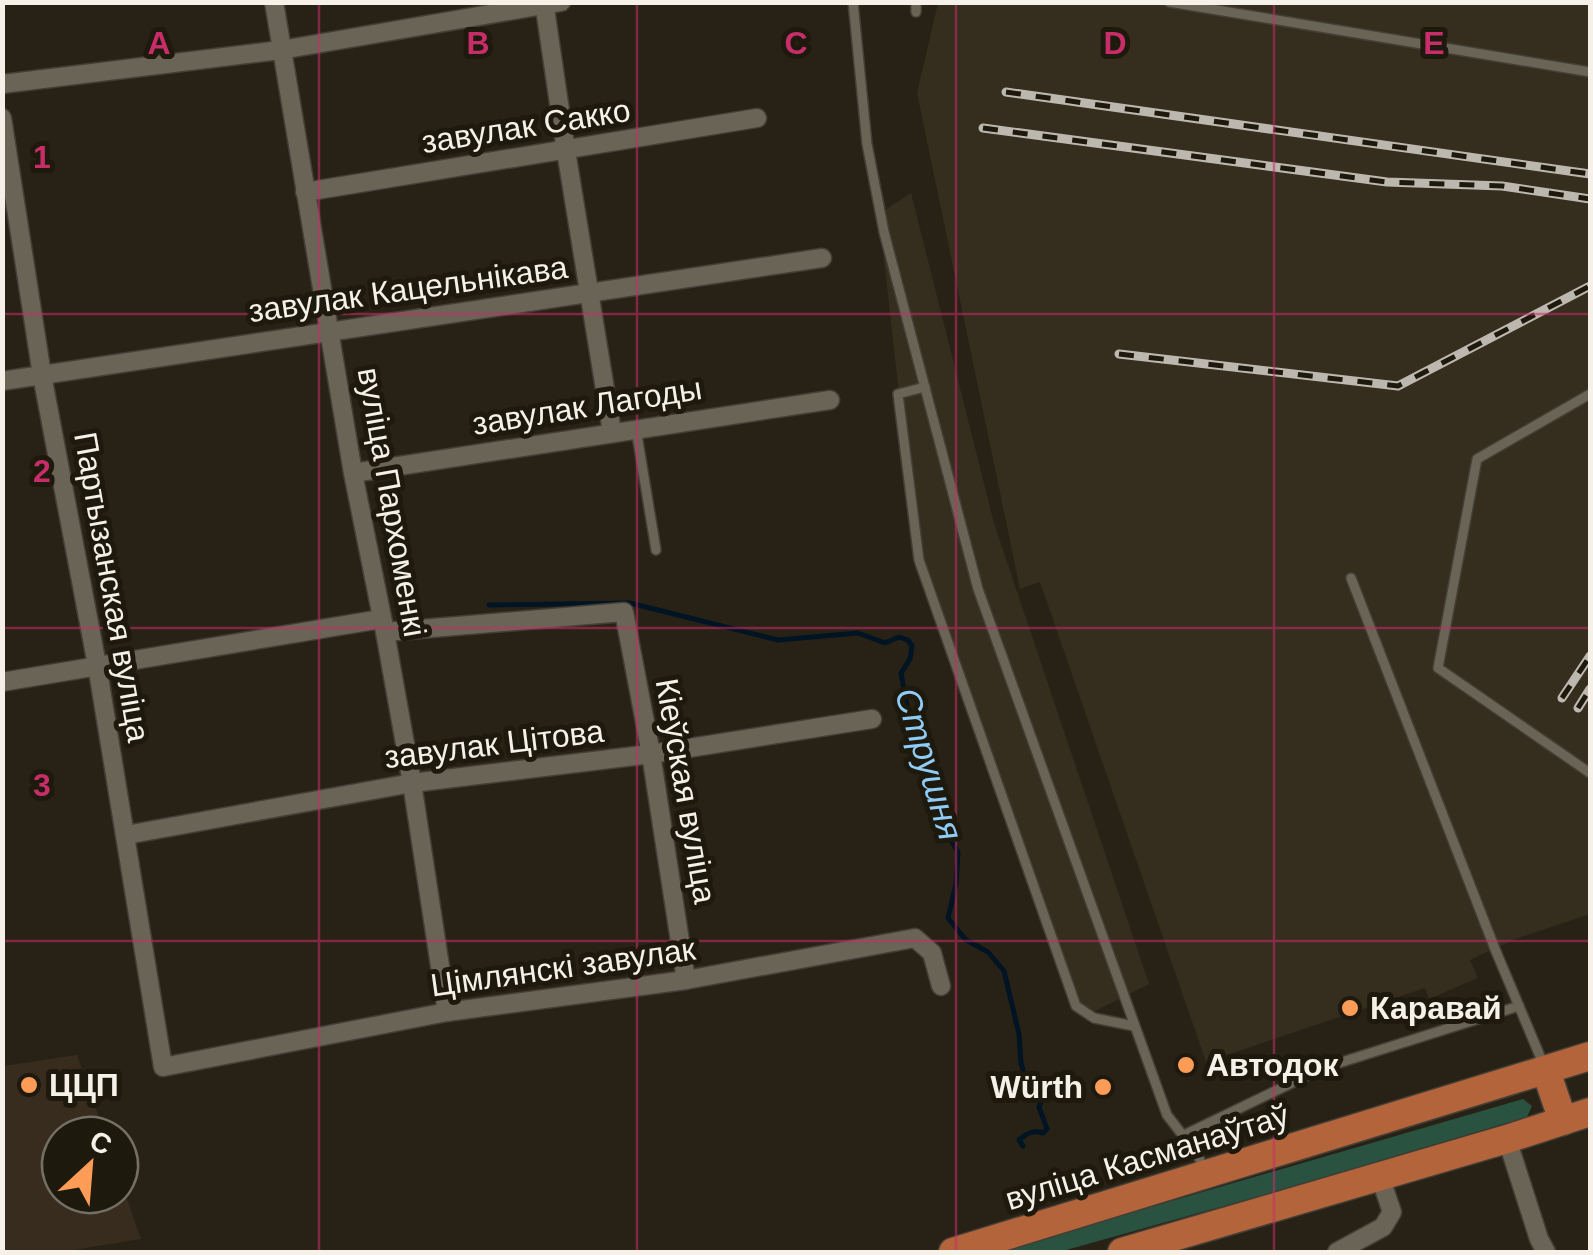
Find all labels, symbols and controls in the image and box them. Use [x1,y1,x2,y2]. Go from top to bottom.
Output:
text: A [147,25,171,61]
text: B [466,25,490,61]
text: C [784,25,808,61]
text: D [1103,25,1127,61]
text: E [1423,25,1445,61]
street label: завулак Сакко [419,92,633,160]
text: 1 [33,139,51,175]
street label: завулак Кацельнікава [246,249,570,329]
street label: вуліца Пархоменкі [351,365,433,639]
street label: завулак Лагоды [470,370,704,442]
street label: Партызанская вуліца [67,429,157,745]
text: 2 [33,453,51,489]
street label: Кіеўская вуліца [648,676,724,906]
water label: Струшня [888,683,971,845]
street label: завулак Цітова [382,713,606,775]
text: 3 [33,767,51,803]
street label: Цімлянскі завулак [428,930,699,1003]
place label: Каравай [1370,990,1502,1026]
marker: Каравай [1339,997,1361,1019]
place label: Автодок [1206,1047,1340,1083]
marker: Автодок [1175,1054,1197,1076]
place label: ЦЦП [49,1067,119,1103]
place label: Würth [991,1069,1083,1105]
marker: ЦЦП [18,1074,40,1096]
marker: Würth [1092,1076,1114,1098]
street label: вуліца Касманаўтаў [1001,1097,1293,1217]
north arrow [40,1115,140,1215]
text: С [85,1125,117,1161]

